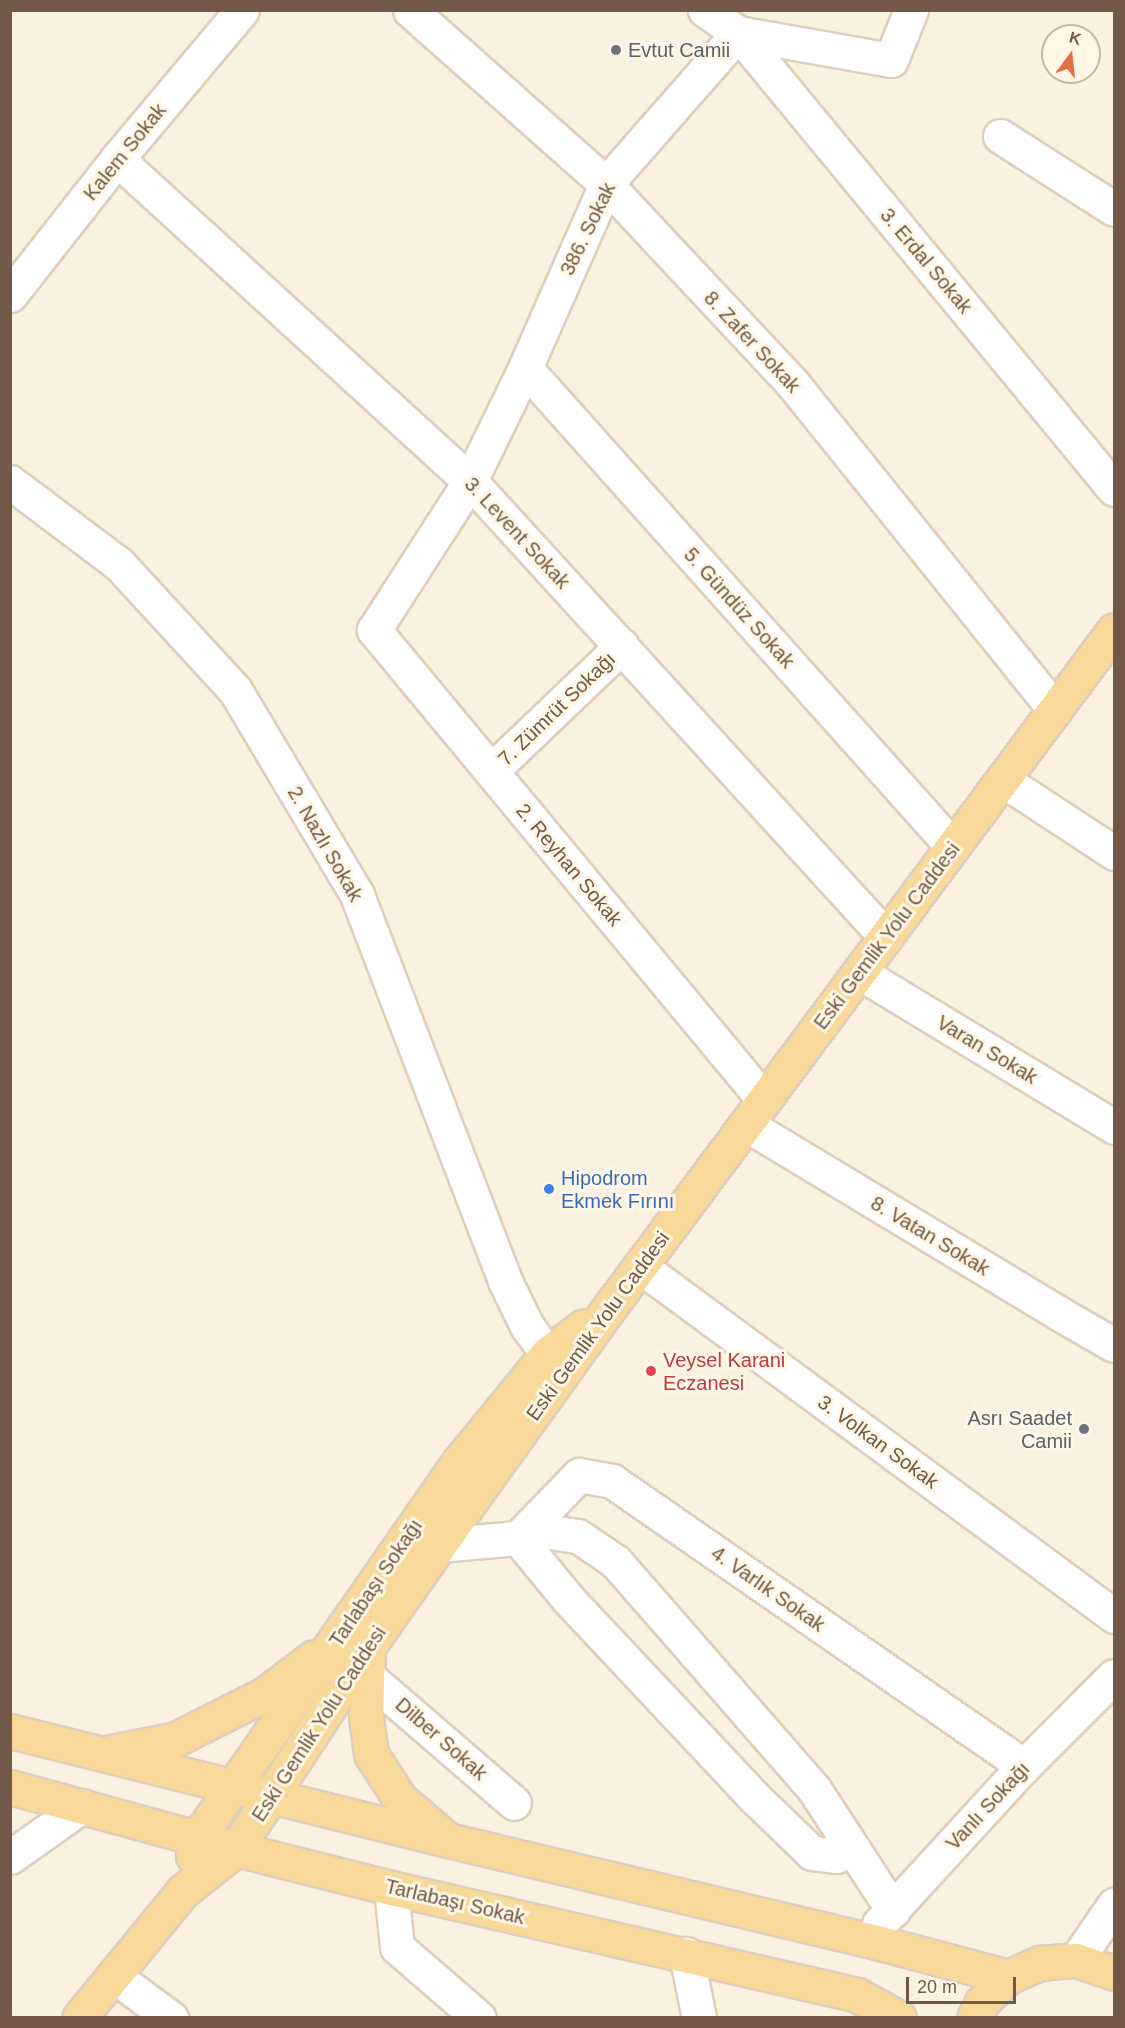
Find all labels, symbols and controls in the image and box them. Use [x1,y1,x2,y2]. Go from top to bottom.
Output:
north arrow [1041,24,1101,84]
text: K [1067,28,1083,48]
place label: Evtut Camii [628,38,730,62]
marker: Evtut Camii [609,43,623,57]
street label: Kalem Sokak [79,99,171,205]
street label: 386. Sokak [555,179,621,279]
street label: 3. Erdal Sokak [875,203,977,319]
street label: 8. Zafer Sokak [699,286,805,398]
street label: 3. Levent Sokak [459,472,575,594]
street label: 5. Gündüz Sokak [679,543,799,673]
street label: 7. Zümrüt Sokağı [493,647,621,771]
street label: 2. Nazlı Sokak [282,782,368,906]
street label: 2. Reyhan Sokak [511,799,627,931]
street label: Eski Gemlik Yolu Caddesi [809,838,965,1034]
street label: Varan Sokak [932,1011,1042,1089]
place label: Hipodrom Ekmek Fırını [561,1166,674,1213]
marker: Hipodrom Ekmek Fırını [542,1182,556,1196]
street label: 8. Vatan Sokak [866,1191,994,1281]
street label: Eski Gemlik Yolu Caddesi [521,1227,675,1425]
place label: Veysel Karani Eczanesi [663,1348,785,1395]
marker: Veysel Karani Eczanesi [644,1364,658,1378]
street label: 3. Volkan Sokak [813,1390,943,1494]
place label: Asrı Saadet Camii [967,1406,1072,1453]
marker: Asrı Saadet Camii [1077,1422,1091,1436]
street label: Tarlabaşı Sokağı [324,1515,428,1651]
street label: 4. Varlık Sokak [707,1541,829,1637]
street label: Eski Gemlik Yolu Caddesi [247,1622,391,1826]
street label: Dilber Sokak [390,1693,492,1785]
street label: Vanlı Sokağı [941,1757,1035,1855]
street label: Tarlabaşı Sokak [383,1874,527,1930]
scale bar [909,1965,1018,2003]
text: 20 m [917,1977,957,1997]

